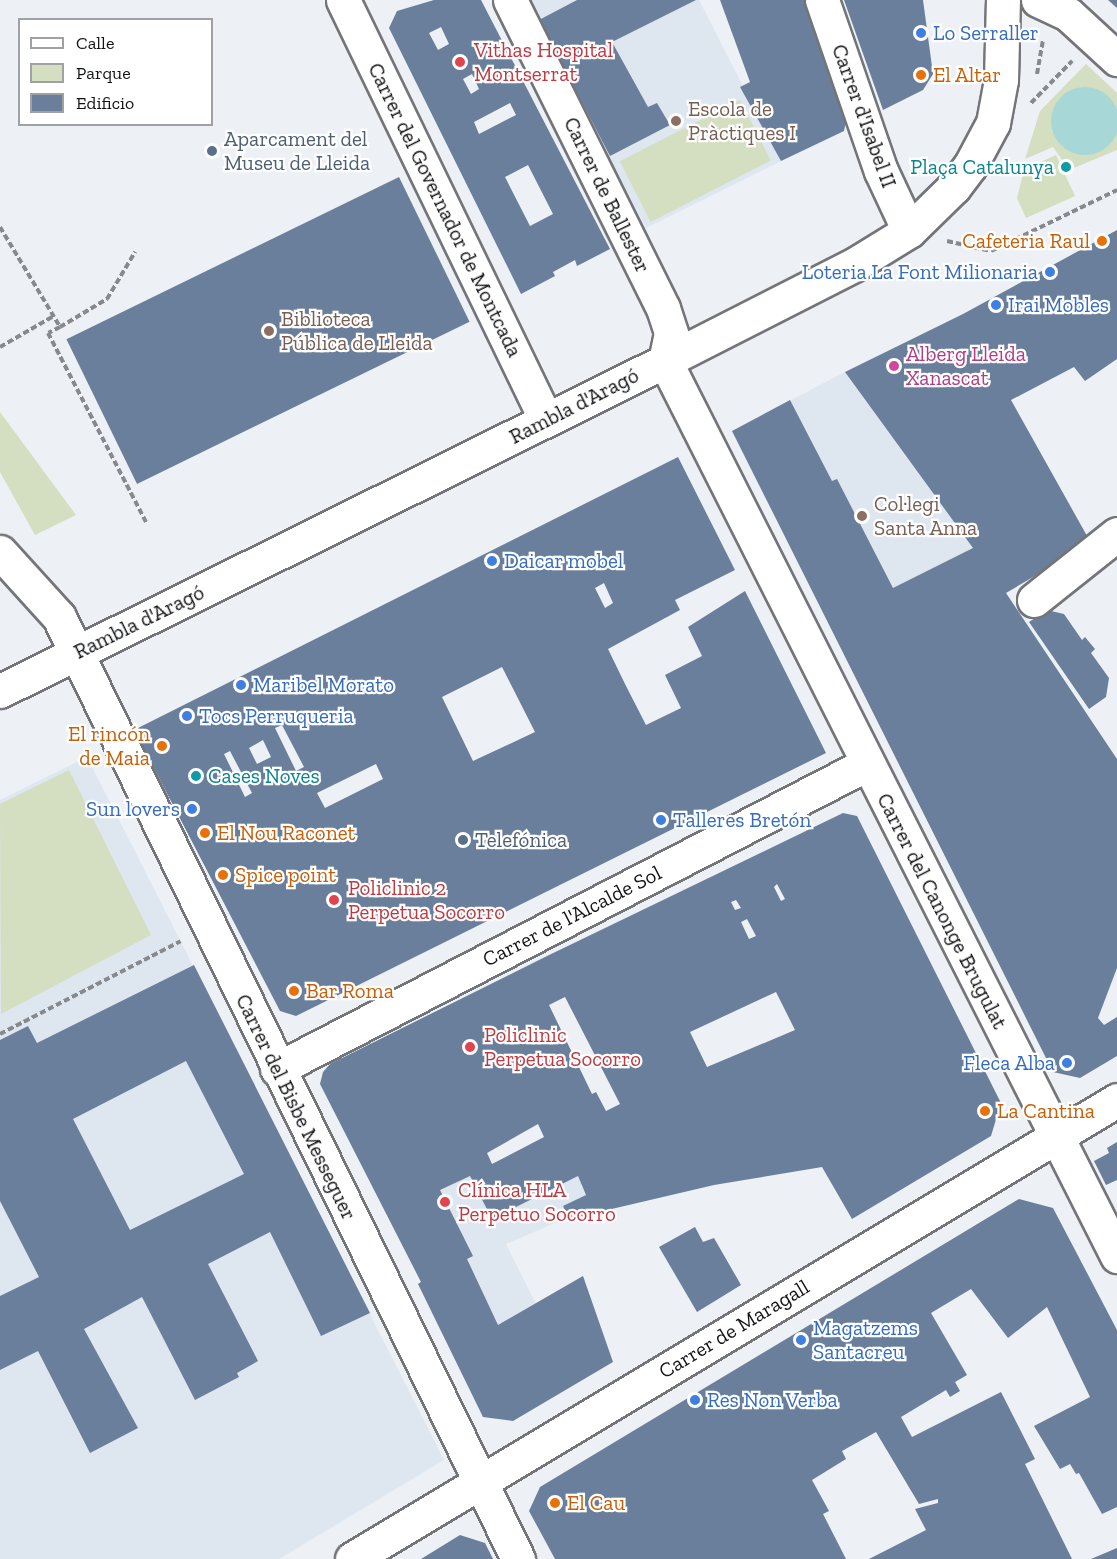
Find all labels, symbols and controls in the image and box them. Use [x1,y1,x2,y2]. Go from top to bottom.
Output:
legend [18,18,213,126]
place label: Lo Serraller [933,20,1039,46]
marker: Lo Serraller [914,26,928,40]
text: Calle [76,32,114,54]
place label: Vithas Hospital Montserrat [474,37,613,87]
street label: Carrer d'Isabel II [826,41,902,191]
marker: Vithas Hospital Montserrat [451,53,469,71]
street label: Carrer del Governador de Montcada [362,58,528,362]
text: Parque [76,62,131,84]
place label: El Altar [933,62,1002,88]
marker: El Altar [914,68,928,82]
text: Edificio [76,92,134,114]
place label: Escola de Pràctiques I [688,96,796,146]
street label: Carrer de Ballester [558,113,656,277]
marker: Escola de Pràctiques I [669,114,683,128]
place label: Aparcament del Museu de Lleida [224,126,370,176]
marker: Aparcament del Museu de Lleida [205,144,219,158]
place label: Plaça Catalunya [910,154,1054,180]
marker: Plaça Catalunya [1059,160,1073,174]
place label: Cafeteria Raul [962,228,1090,254]
marker: Cafeteria Raul [1095,234,1109,248]
place label: Loteria La Font Milionaria [802,259,1038,285]
marker: Loteria La Font Milionaria [1043,265,1057,279]
place label: Irai Mobles [1008,292,1109,318]
marker: Irai Mobles [989,298,1003,312]
place label: Biblioteca Pública de Lleida [281,306,433,356]
marker: Biblioteca Pública de Lleida [262,324,276,338]
place label: Alberg Lleida Xanascat [906,341,1026,391]
marker: Alberg Lleida Xanascat [887,359,901,373]
street label: Rambla d'Aragó [505,363,643,449]
place label: Col·legi Santa Anna [874,491,978,541]
marker: Col·legi Santa Anna [855,509,869,523]
place label: Daicar mobel [504,548,624,574]
marker: Daicar mobel [485,554,499,568]
street label: Rambla d'Aragó [70,580,208,664]
place label: Maribel Morato [253,672,394,698]
marker: Maribel Morato [234,678,248,692]
place label: Tocs Perruqueria [199,703,354,729]
marker: Tocs Perruqueria [180,709,194,723]
place label: El rincón de Maia [68,721,150,771]
marker: El rincón de Maia [155,739,169,753]
place label: Cases Noves [208,763,320,789]
marker: Cases Noves [189,769,203,783]
street label: Carrer del Canonge Brugulat [871,789,1013,1033]
place label: Sun lovers [86,796,180,822]
marker: Sun lovers [185,802,199,816]
place label: Talleres Bretón [673,807,811,833]
marker: Talleres Bretón [654,813,668,827]
place label: El Nou Raconet [217,820,355,846]
marker: El Nou Raconet [198,826,212,840]
place label: Telefónica [475,827,567,853]
marker: Telefónica [456,833,470,847]
street label: Carrer de l'Alcalde Sol [478,860,666,972]
place label: Spice point [235,862,336,888]
marker: Spice point [216,868,230,882]
place label: Policlinic 2 Perpetua Socorro [348,875,505,925]
marker: Policlinic 2 Perpetua Socorro [325,891,343,909]
place label: Bar Roma [306,978,394,1004]
marker: Bar Roma [287,984,301,998]
street label: Carrer del Bisbe Messeguer [230,990,362,1224]
place label: Policlinic Perpetua Socorro [484,1022,641,1072]
marker: Policlinic Perpetua Socorro [461,1038,479,1056]
place label: Fleca Alba [963,1050,1055,1076]
marker: Fleca Alba [1060,1056,1074,1070]
place label: La Cantina [997,1098,1095,1124]
marker: La Cantina [978,1104,992,1118]
place label: Clínica HLA Perpetuo Socorro [458,1177,616,1227]
marker: Clínica HLA Perpetuo Socorro [436,1193,454,1211]
street label: Carrer de Maragall [654,1274,814,1384]
place label: Magatzems Santacreu [813,1315,918,1365]
marker: Magatzems Santacreu [794,1333,808,1347]
place label: Res Non Verba [707,1387,838,1413]
marker: Res Non Verba [688,1393,702,1407]
place label: El Cau [567,1490,625,1516]
marker: El Cau [548,1496,562,1510]

